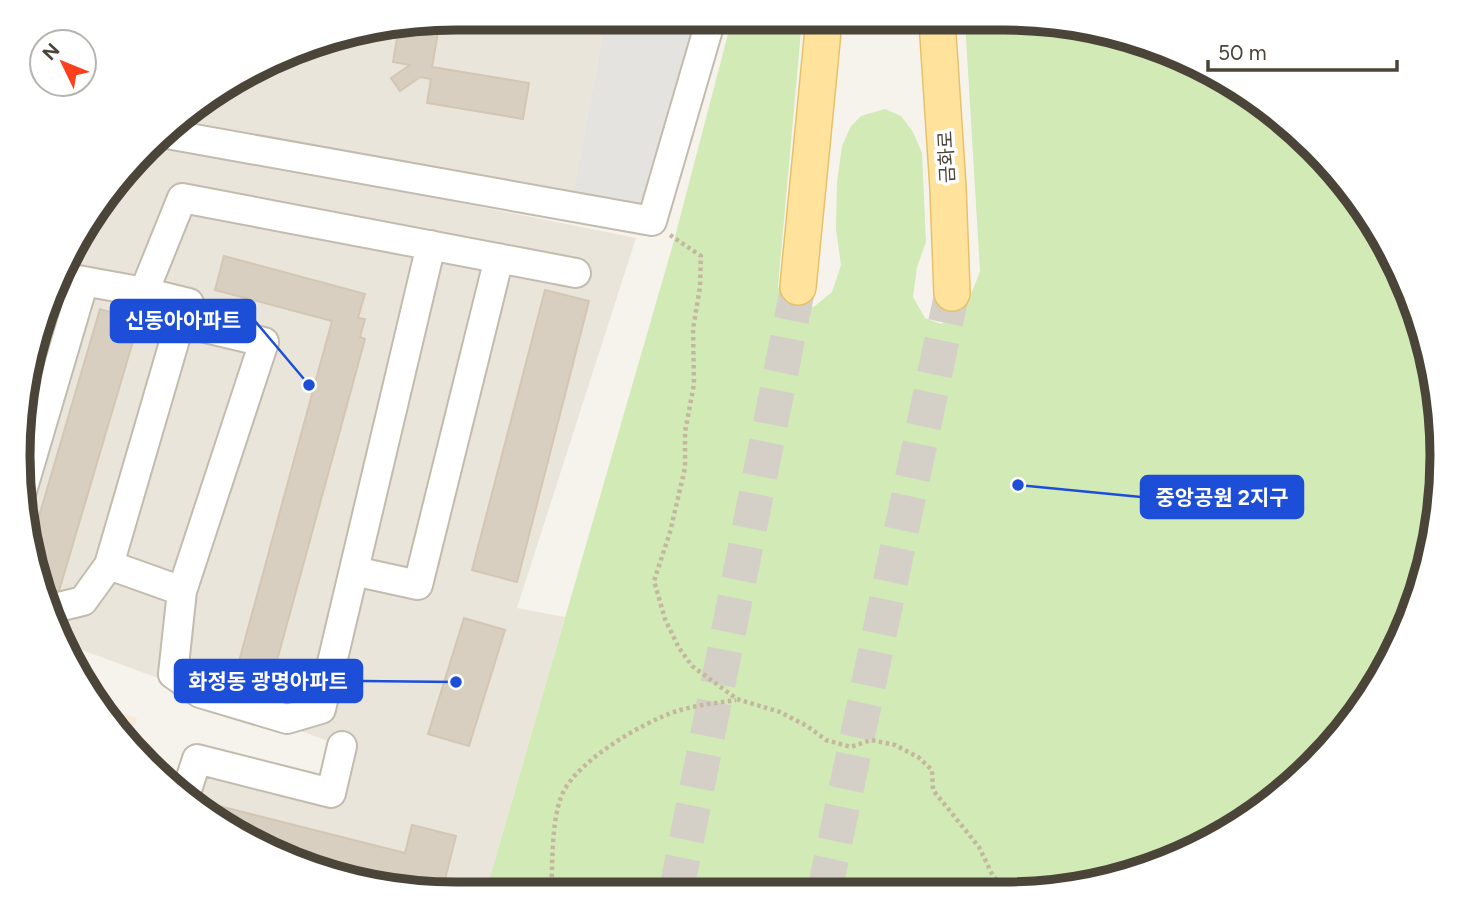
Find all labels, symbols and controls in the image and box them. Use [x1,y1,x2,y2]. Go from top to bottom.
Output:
north arrow [28,28,98,98]
scale bar [1208,28,1397,72]
text: N [38,39,64,65]
text: 50 m [1218,40,1267,65]
street label: 금화로 [934,130,959,184]
callout: 신동아아파트 [111,300,255,342]
text: 신동아아파트 [125,308,241,333]
callout: 중앙공원 2지구 [1141,476,1303,518]
text: 중앙공원 2지구 [1155,485,1289,510]
callout: 화정동 광명아파트 [175,660,362,702]
text: 화정동 광명아파트 [188,669,348,694]

